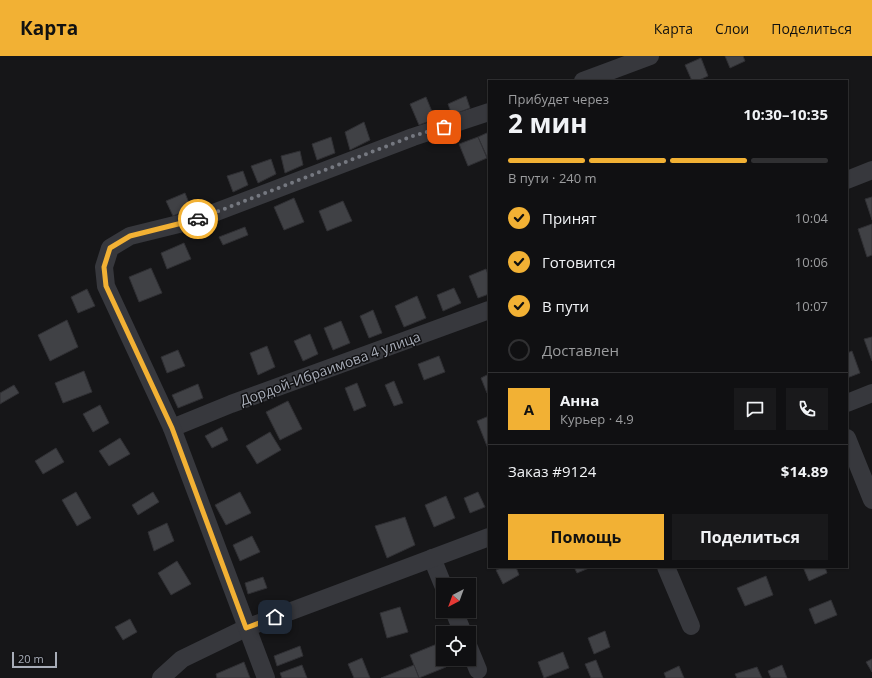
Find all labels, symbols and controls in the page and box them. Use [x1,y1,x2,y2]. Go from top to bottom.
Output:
text: Карта [20,15,78,41]
text: Карта [654,19,693,38]
text: Слои [715,19,749,38]
text: Поделиться [771,19,852,38]
text: Прибудет через [508,90,609,108]
text: 10:30–10:35 [743,104,828,124]
text: 2 мин [508,105,588,141]
pin [427,110,461,144]
icon: bag [433,116,455,138]
text: В пути · 240 m [508,169,597,187]
courier [178,199,218,239]
icon: check [508,207,530,229]
icon: car [187,208,209,230]
text: Принят [542,208,597,228]
text: 10:04 [795,209,828,227]
icon: check [508,251,530,273]
text: Готовится [542,252,616,272]
text: 10:06 [795,253,828,271]
icon: check [508,295,530,317]
text: В пути [542,296,589,316]
text: 10:07 [795,297,828,315]
street label: Дордой-Ибраимова 4 улица [237,326,423,410]
text: Доставлен [542,340,619,360]
button: chat [734,388,776,430]
button: phone [786,388,828,430]
text: Анна [560,390,599,410]
text: А [524,399,534,419]
text: Курьер · 4.9 [560,410,634,428]
text: Заказ #9124 [508,461,596,481]
text: $14.89 [781,461,828,481]
button: Помощь [508,514,664,560]
button: Поделиться [672,514,828,560]
north arrow [436,578,476,618]
map controls [436,578,476,666]
pin [258,600,292,634]
icon: home [264,606,286,628]
button: locate [436,626,476,666]
scale bar [12,650,57,669]
text: 20 m [18,651,44,666]

